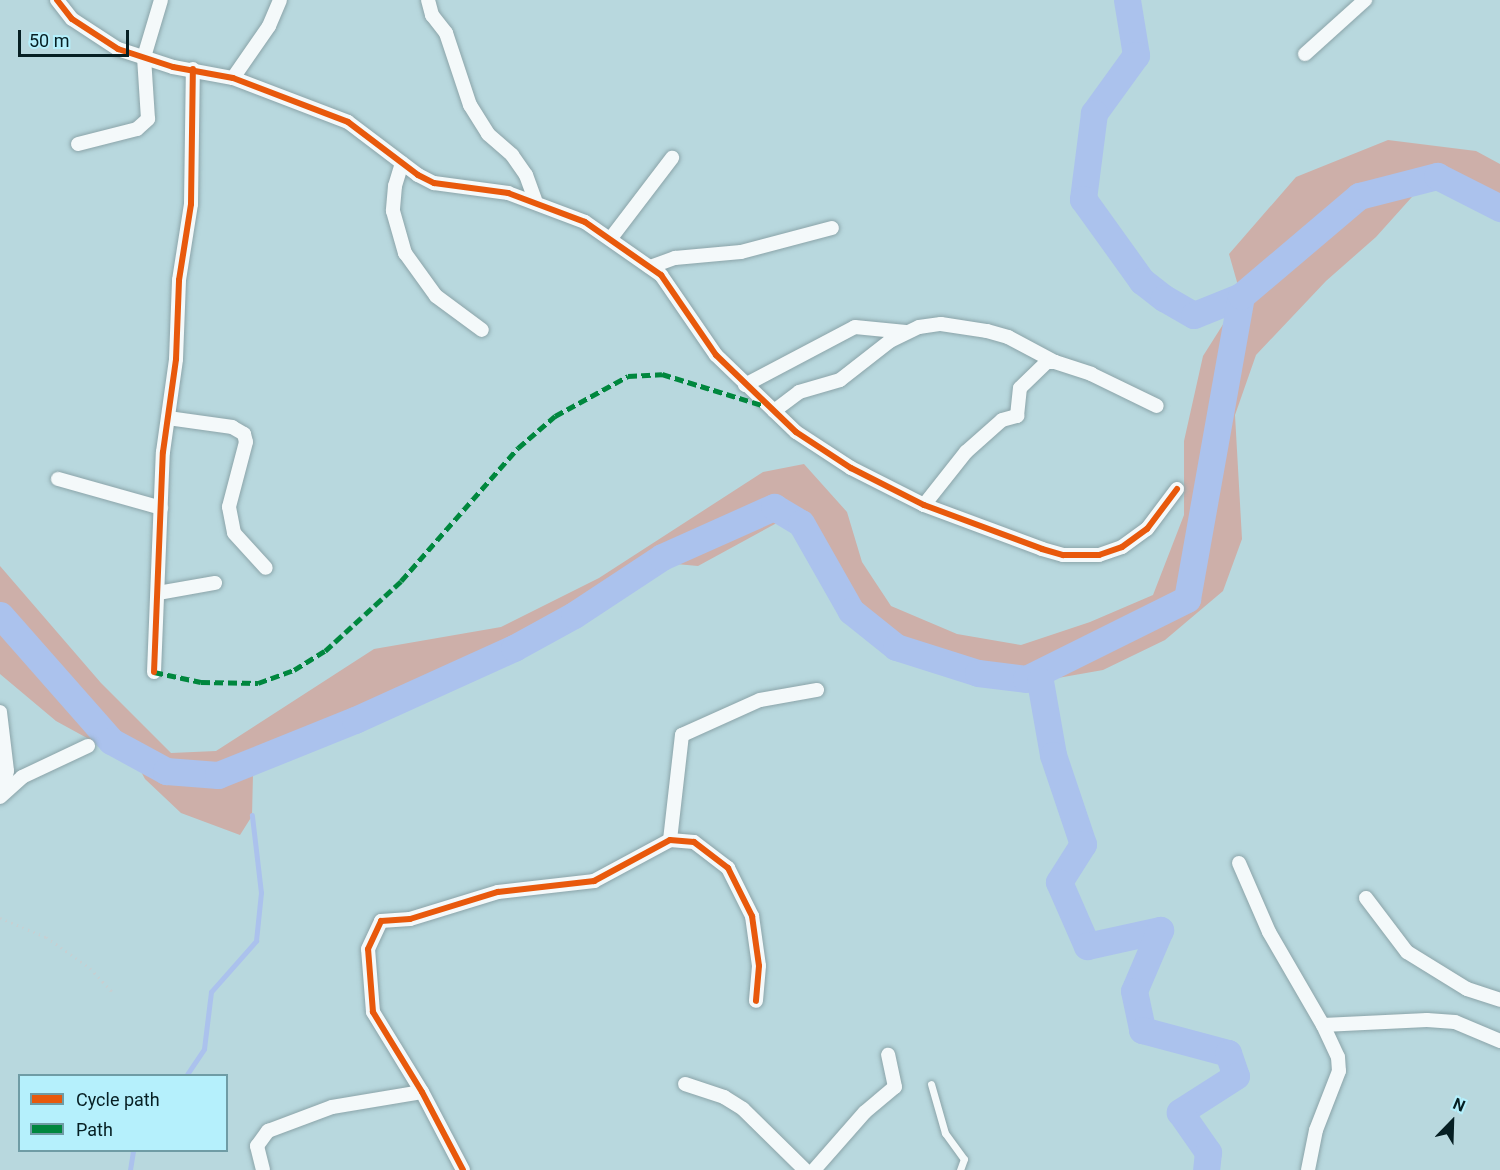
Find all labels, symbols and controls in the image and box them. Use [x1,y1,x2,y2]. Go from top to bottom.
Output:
scale bar [21,18,132,56]
text: 50 m [29,30,69,51]
legend [18,1074,228,1152]
text: Cycle path [76,1089,160,1110]
north arrow [1422,1092,1482,1152]
text: N [1450,1094,1468,1116]
text: Path [76,1119,113,1140]

